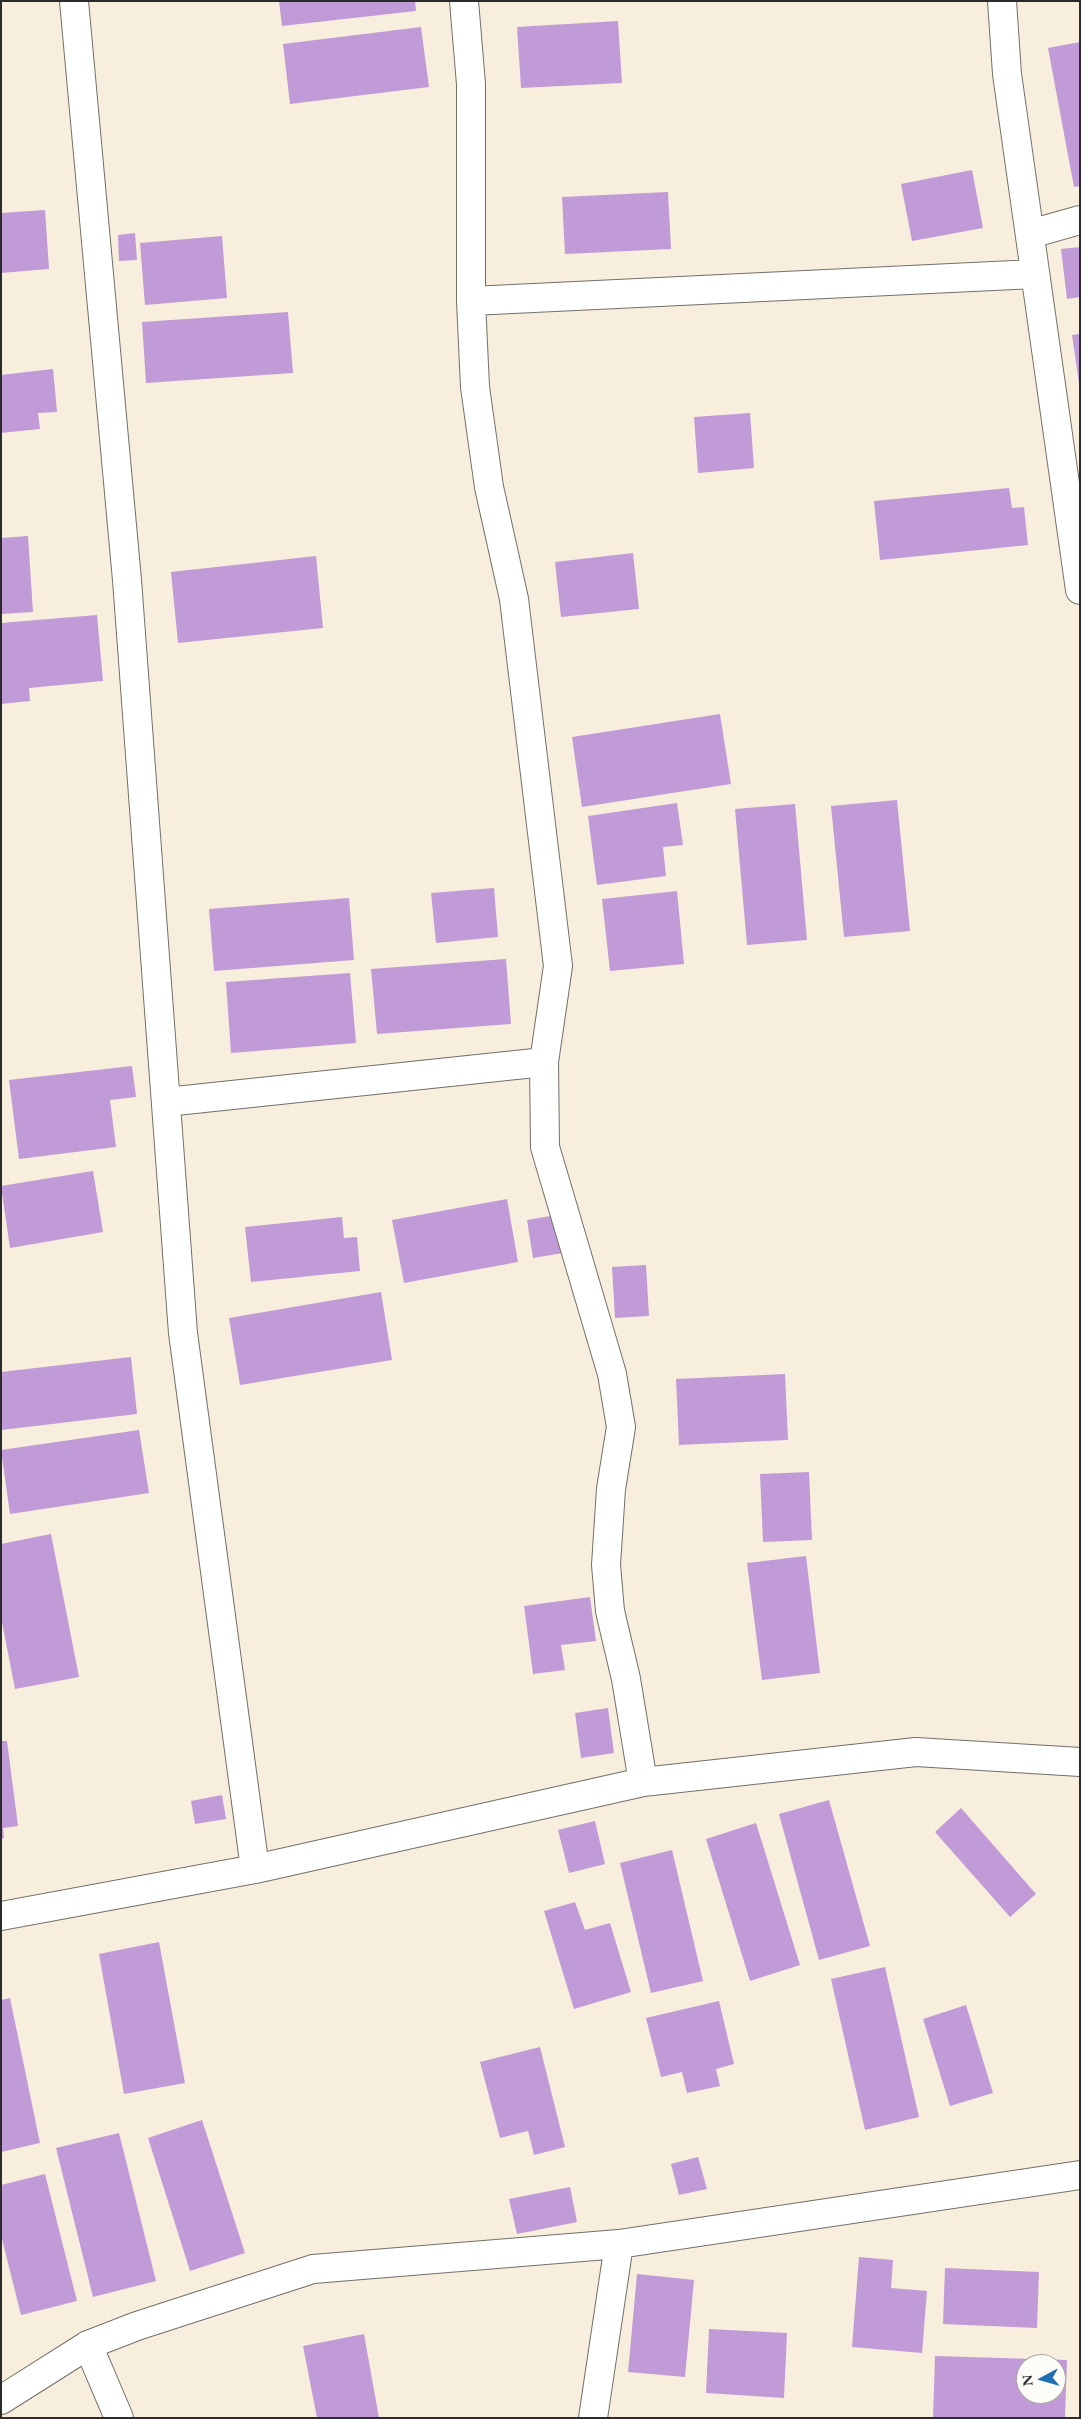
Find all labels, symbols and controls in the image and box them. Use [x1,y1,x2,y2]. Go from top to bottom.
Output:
north arrow [1016,2354,1066,2404]
text: N [1018,2374,1037,2387]

